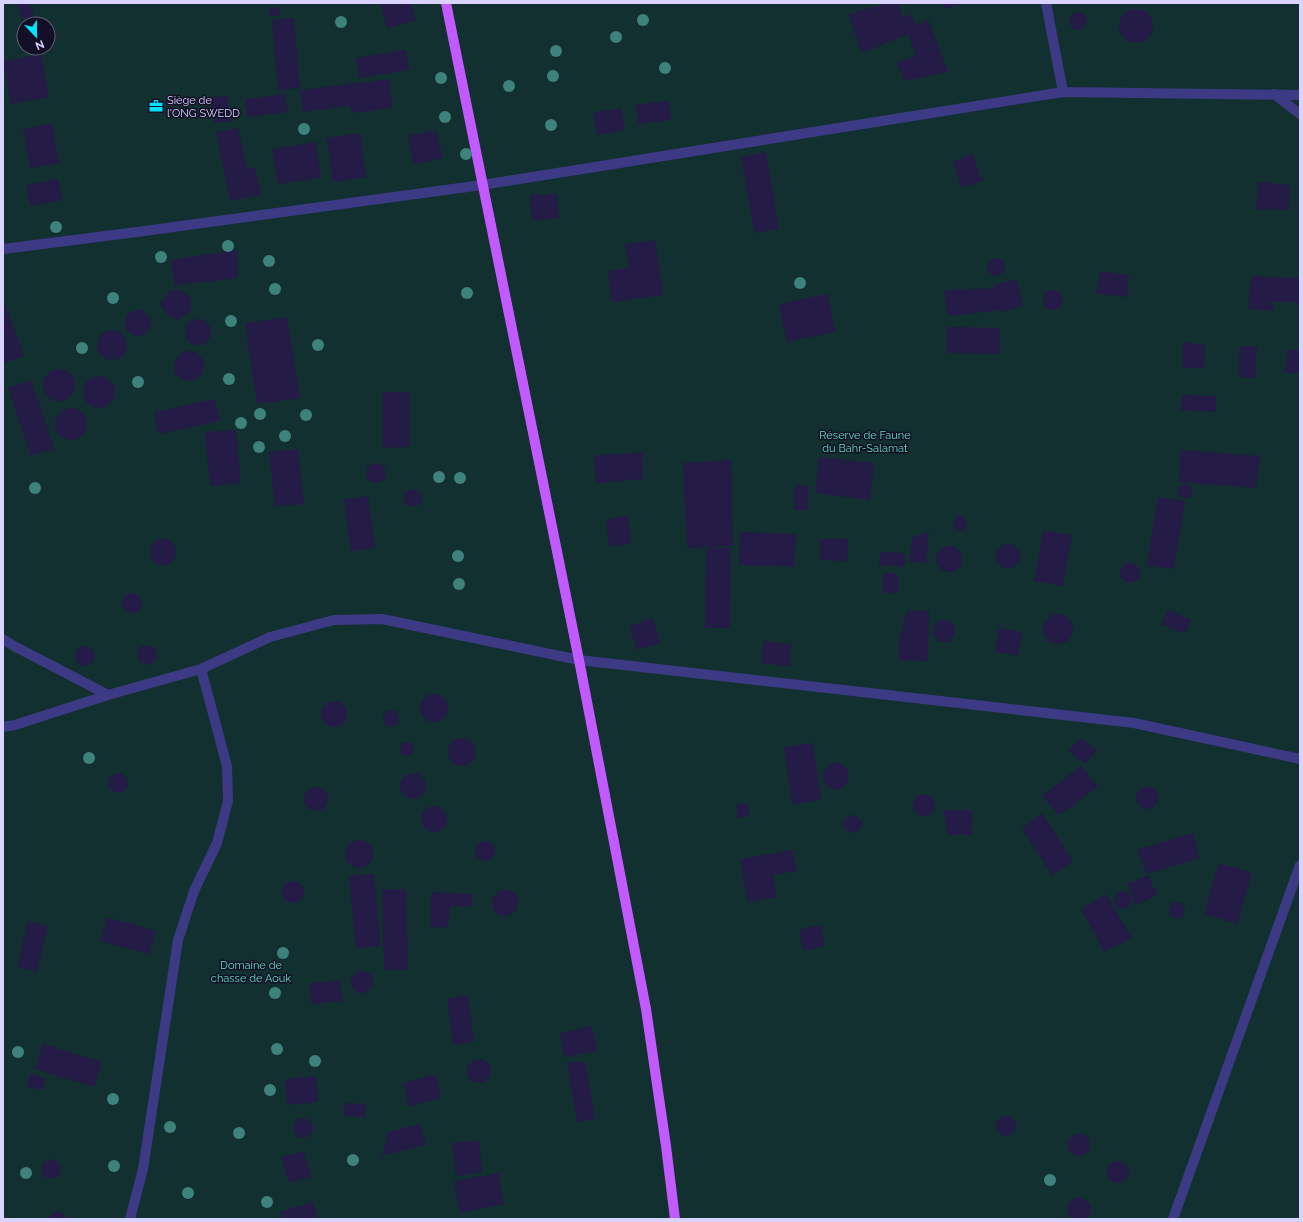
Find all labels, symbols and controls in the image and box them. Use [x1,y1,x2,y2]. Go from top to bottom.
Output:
north arrow [16,16,56,56]
text: N [33,37,46,52]
place label: Siège de l'ONG SWEDD [167,94,240,120]
office icon: Siège de l'ONG SWEDD [148,98,164,114]
park label: Réserve de Faune du Bahr-Salamat [819,429,911,455]
park label: Domaine de chasse de Aouk [211,959,291,985]

